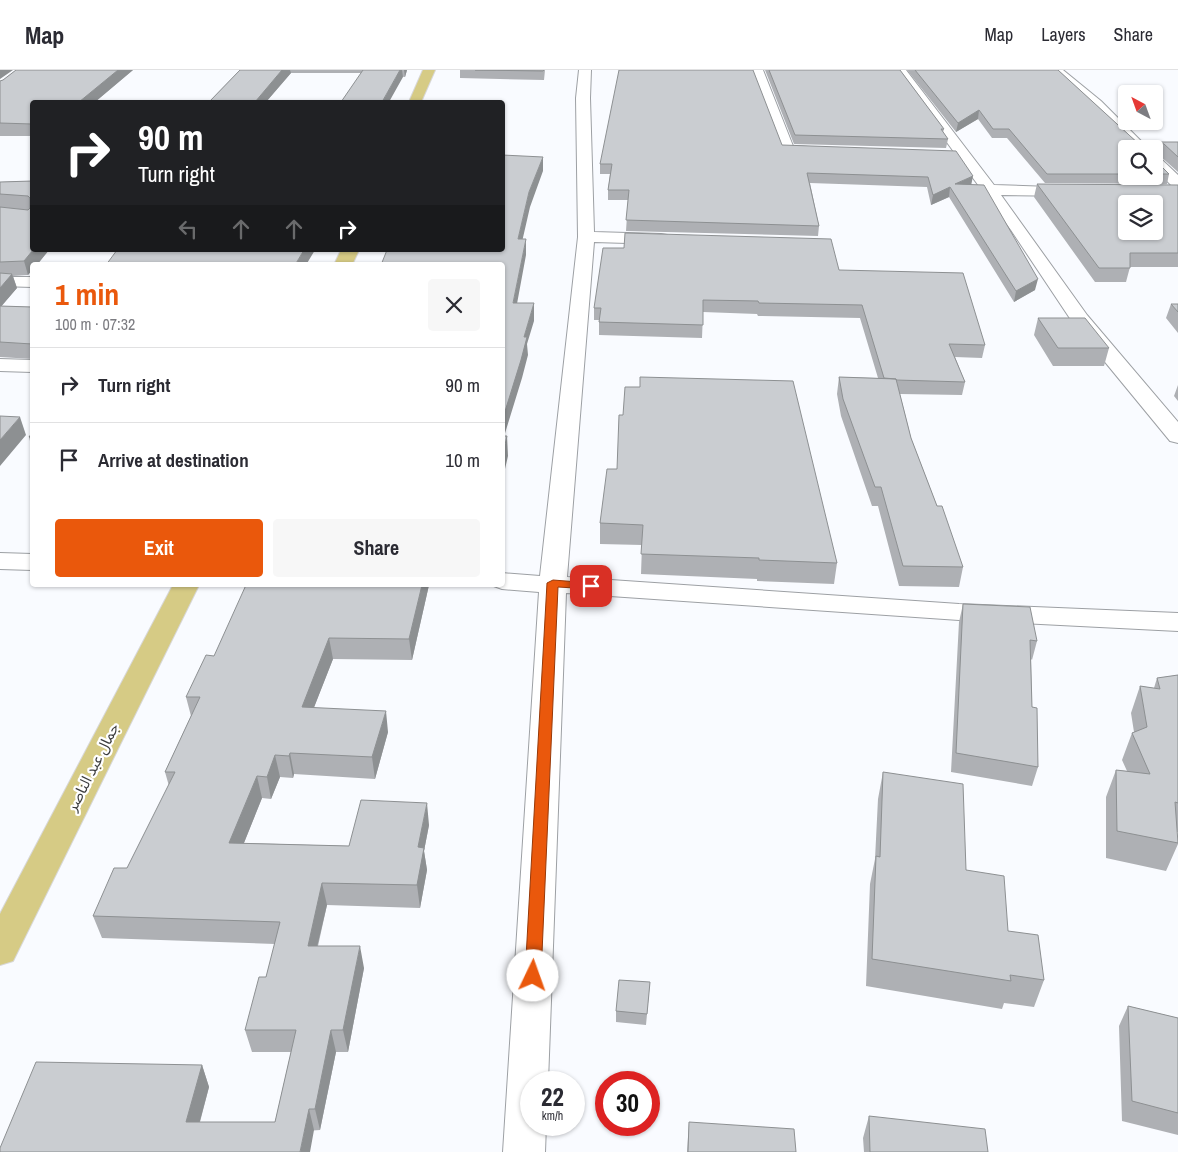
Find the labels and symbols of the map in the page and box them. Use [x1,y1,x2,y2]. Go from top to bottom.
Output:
north arrow [1118,85,1162,130]
pin [570,565,612,607]
street label: جمال عبد الناصر [61,719,124,815]
position arrow [506,949,558,1001]
speed limit sign: 30 [595,1071,660,1136]

